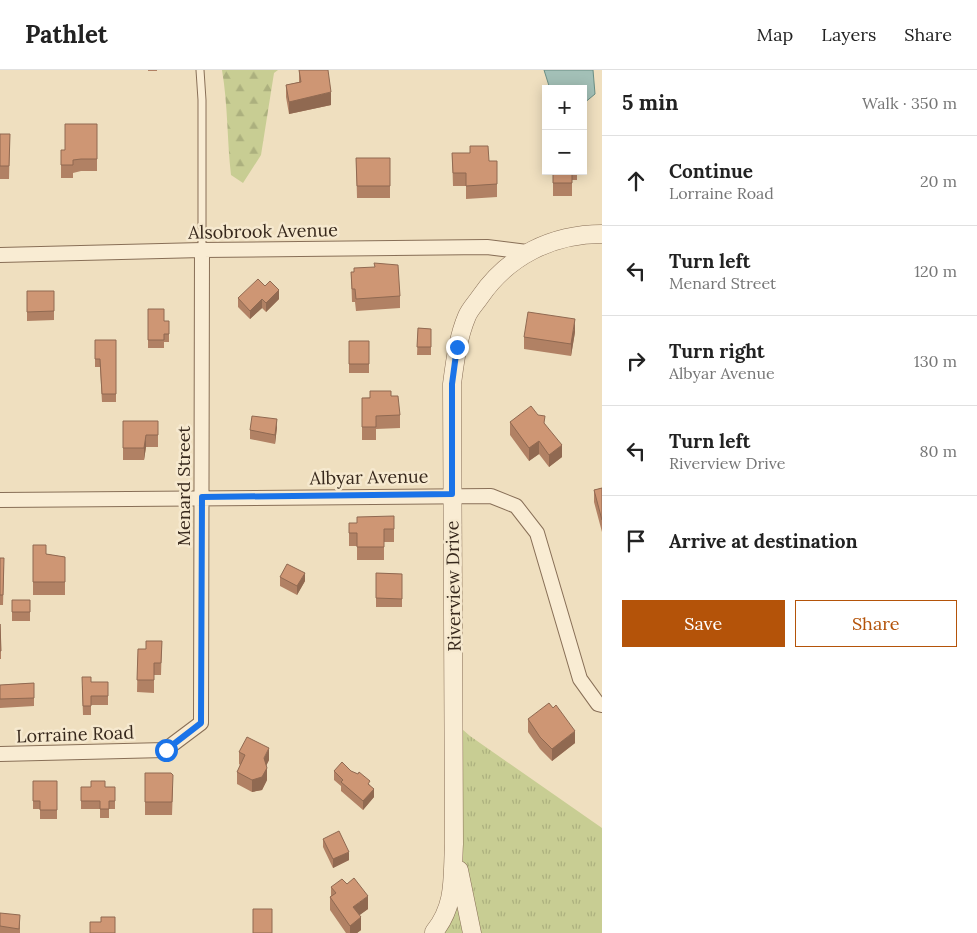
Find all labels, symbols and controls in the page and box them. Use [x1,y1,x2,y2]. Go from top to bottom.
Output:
text: Pathlet [25,19,108,50]
text: Map [757,23,793,46]
text: Layers [821,23,876,46]
text: Share [904,23,952,46]
map controls [542,85,587,175]
button: + [542,85,587,130]
text: 5 min [622,89,678,116]
text: Walk · 350 m [862,93,957,113]
button: − [542,130,587,175]
text: Continue [669,159,753,183]
icon: ahead [622,167,650,195]
text: 20 m [920,171,957,191]
text: Lorraine Road [669,183,774,203]
street label: Alsobrook Avenue [187,218,338,244]
text: Turn left [669,249,750,273]
icon: left [622,257,650,285]
text: 120 m [914,261,957,281]
text: Menard Street [669,273,776,293]
route end [446,336,469,359]
text: Turn right [669,339,765,363]
icon: right [622,347,650,375]
text: 130 m [914,351,957,371]
text: Albyar Avenue [669,363,775,383]
street label: Menard Street [172,426,195,546]
text: Turn left [669,429,750,453]
icon: left [622,437,650,465]
text: 80 m [920,441,957,461]
text: Riverview Drive [669,453,785,473]
street label: Albyar Avenue [308,464,429,490]
street label: Riverview Drive [440,520,466,652]
icon: arrive [622,527,650,555]
text: Arrive at destination [669,529,858,553]
button: Save [622,600,785,647]
button: Share [795,600,957,647]
street label: Lorraine Road [16,720,135,748]
route start [155,739,178,762]

